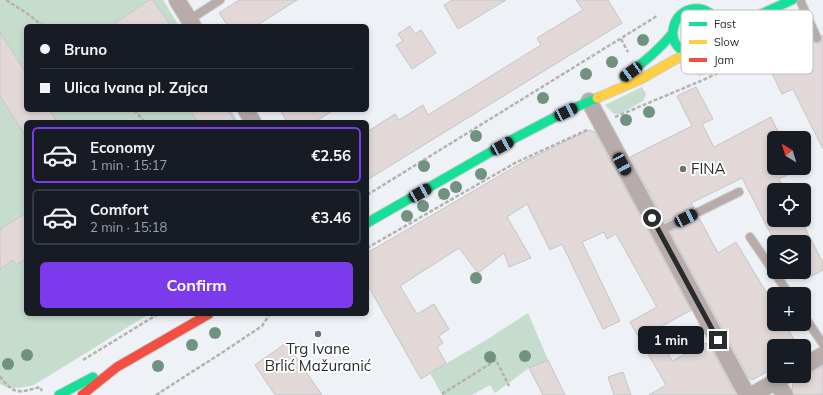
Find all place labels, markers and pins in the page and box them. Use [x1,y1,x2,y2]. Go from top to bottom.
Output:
place label: FINA [691,159,726,178]
marker: FINA [678,164,688,174]
marker: Trg Ivane Brlić Mažuranić [313,329,323,339]
place label: Trg Ivane Brlić Mažuranić [265,339,371,375]

